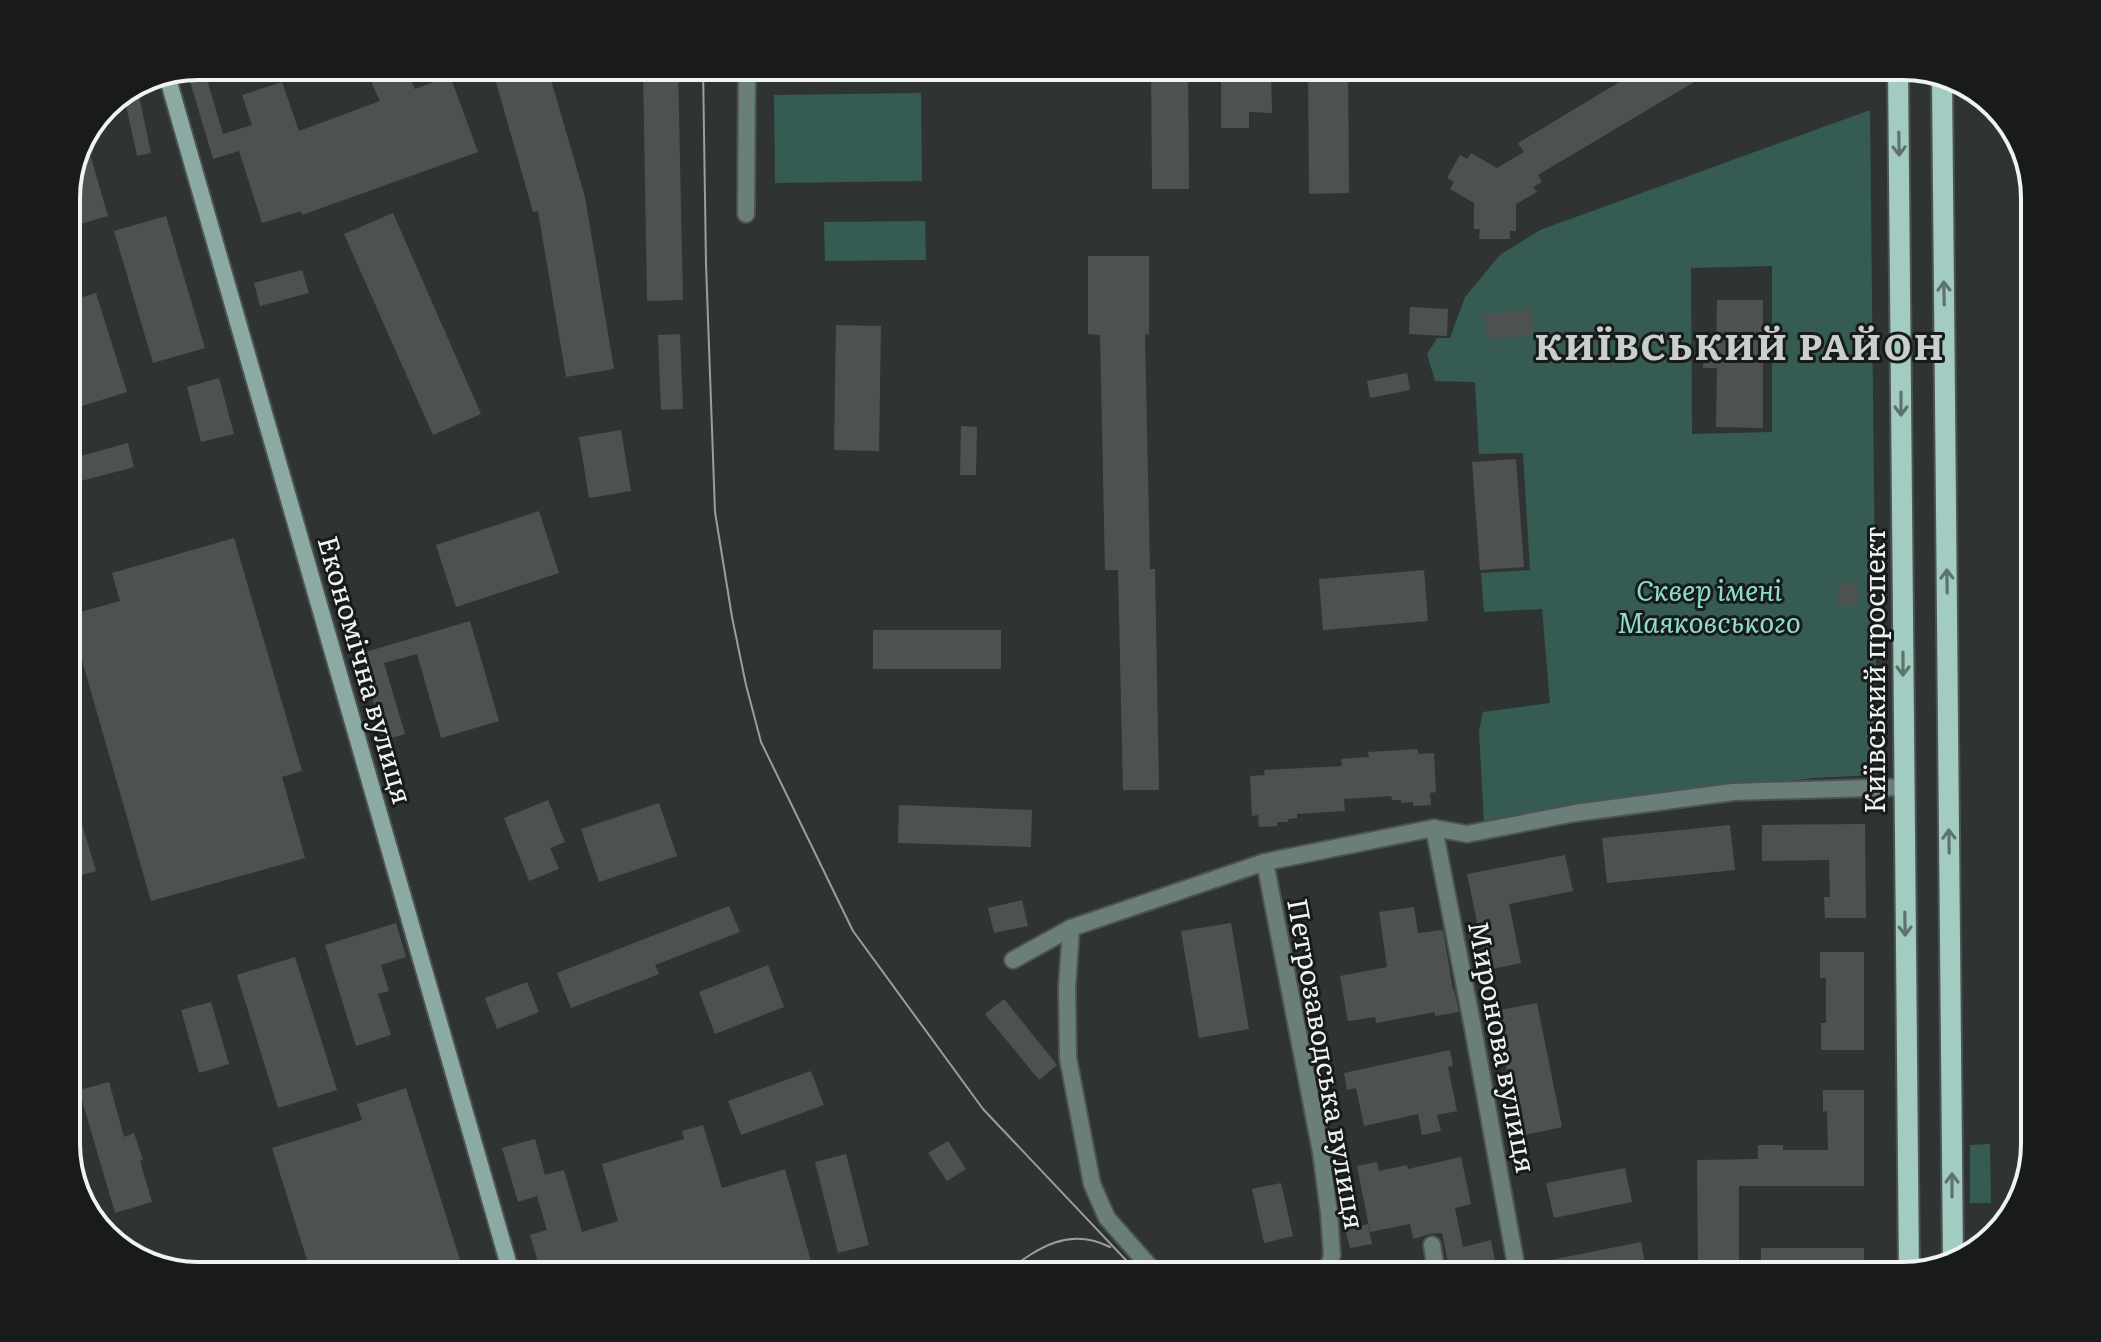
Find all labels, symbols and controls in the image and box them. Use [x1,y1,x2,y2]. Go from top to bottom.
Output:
one-way arrow [1891,130,1907,157]
one-way arrow [1936,280,1952,307]
district label: КИЇВСЬКИЙ РАЙОН [1534,318,1946,371]
one-way arrow [1893,390,1909,417]
street label: Київський проспект [1852,527,1894,813]
street label: Економічна вулиця [309,530,425,808]
park label: Сквер імені Маяковського [1617,568,1801,642]
one-way arrow [1939,568,1955,595]
one-way arrow [1895,650,1911,677]
one-way arrow [1941,828,1957,855]
street label: Петрозаводська вулиця [1278,895,1378,1232]
one-way arrow [1897,910,1913,937]
street label: Миронова вулиця [1459,917,1549,1176]
one-way arrow [1945,1172,1960,1199]

